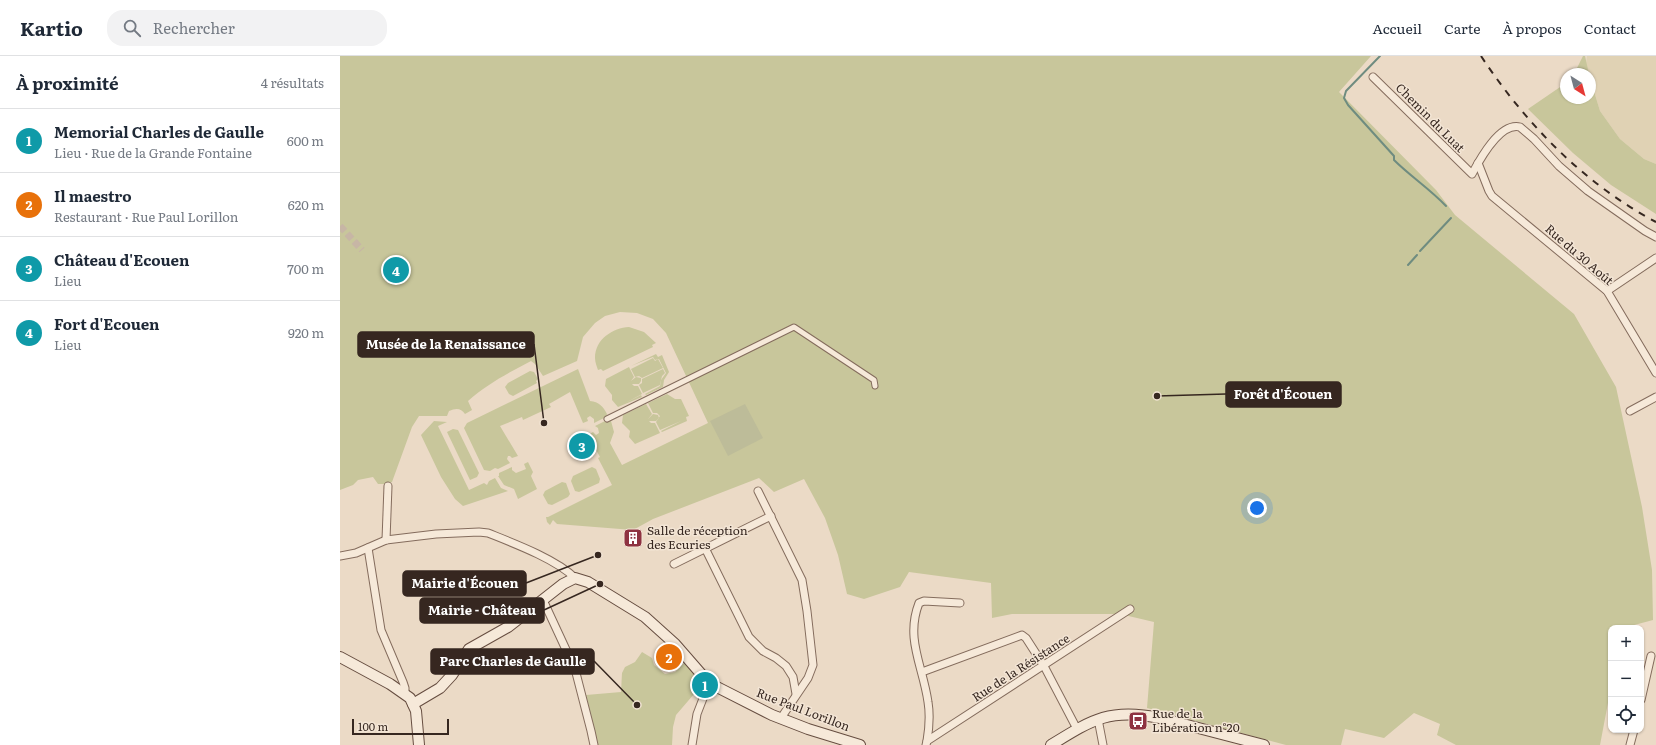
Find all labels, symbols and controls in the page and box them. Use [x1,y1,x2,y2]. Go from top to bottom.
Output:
search box [107,10,387,46]
text: Kartio [20,14,83,42]
text: Rechercher [153,16,235,39]
icon: search [121,17,143,39]
text: Accueil [1372,18,1422,38]
text: Carte [1444,18,1481,38]
text: À propos [1503,18,1562,38]
text: Contact [1584,18,1636,38]
north arrow [1560,68,1596,104]
text: À proximité [16,70,119,95]
text: 4 résultats [261,73,324,92]
street label: Chemin du Luat [1392,79,1469,156]
text: Memorial Charles de Gaulle [54,120,264,143]
text: 1 [26,131,32,150]
text: 600 m [287,131,324,150]
text: Lieu · Rue de la Grande Fontaine [54,143,252,162]
text: Il maestro [54,184,132,207]
text: 2 [26,195,32,214]
text: 620 m [288,195,324,214]
text: Restaurant · Rue Paul Lorillon [54,207,238,226]
street label: Rue du 30 Août [1542,219,1618,289]
text: Château d'Ecouen [54,248,189,271]
pin: 4 [383,255,409,285]
text: 3 [25,259,33,278]
text: 700 m [287,259,324,278]
text: Lieu [54,271,82,290]
text: Fort d'Ecouen [54,312,160,335]
text: 4 [25,323,33,342]
text: 920 m [288,323,324,342]
callout: Musée de la Renaissance [358,332,534,357]
text: Musée de la Renaissance [366,334,526,353]
text: Lieu [54,335,82,354]
callout: Forêt d'Écouen [1226,382,1341,407]
text: Forêt d'Écouen [1234,384,1332,403]
pin: 3 [569,431,595,461]
your location [1247,498,1267,518]
place label: Salle de réception des Ecuries [647,521,748,553]
building icon: Salle de réception des Ecuries [622,527,644,549]
callout: Mairie d'Écouen [403,571,526,596]
text: Mairie d'Écouen [411,573,519,592]
callout: Mairie - Château [420,598,544,623]
text: Mairie - Château [428,600,536,619]
map controls [1608,625,1644,733]
button: + [1608,625,1644,661]
street label: Rue de la Résistance [968,629,1073,706]
pin: 2 [656,642,682,672]
callout: Parc Charles de Gaulle [431,649,594,674]
text: Parc Charles de Gaulle [440,651,586,670]
button: − [1608,661,1644,697]
pin: 1 [692,670,718,700]
street label: Rue Paul Lorillon [754,683,853,735]
button: locate [1608,697,1644,733]
place label: Rue de la Libération n°20 [1152,704,1240,736]
bus stop icon: Rue de la Libération n°20 [1127,710,1149,732]
scale bar [352,717,449,736]
text: 100 m [358,718,388,734]

